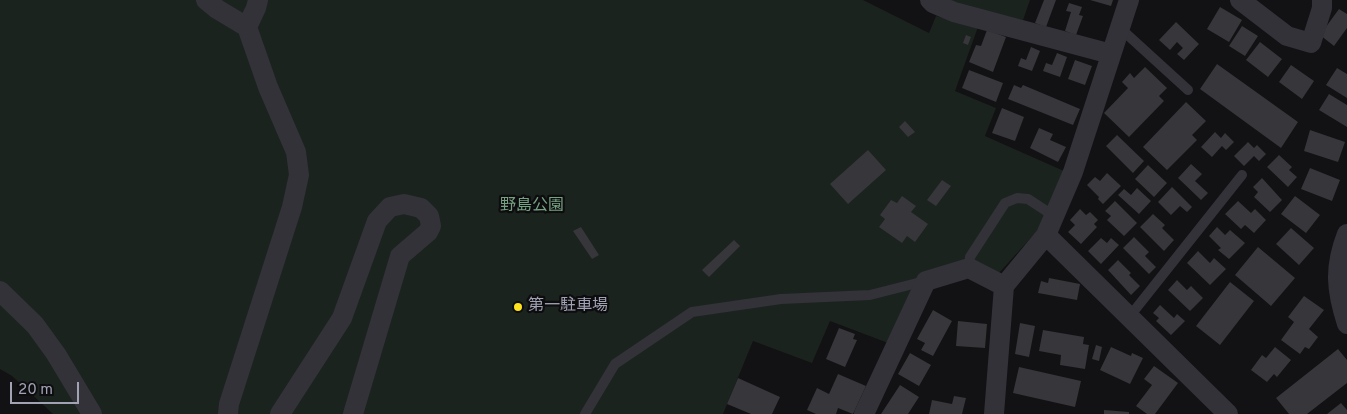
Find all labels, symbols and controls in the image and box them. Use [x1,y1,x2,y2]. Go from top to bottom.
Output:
park label: 野島公園 [500,197,564,217]
place label: 第一駐車場 [528,297,608,317]
marker: 第一駐車場 [512,301,524,313]
scale bar [12,372,81,404]
text: 20 m [18,381,53,400]

